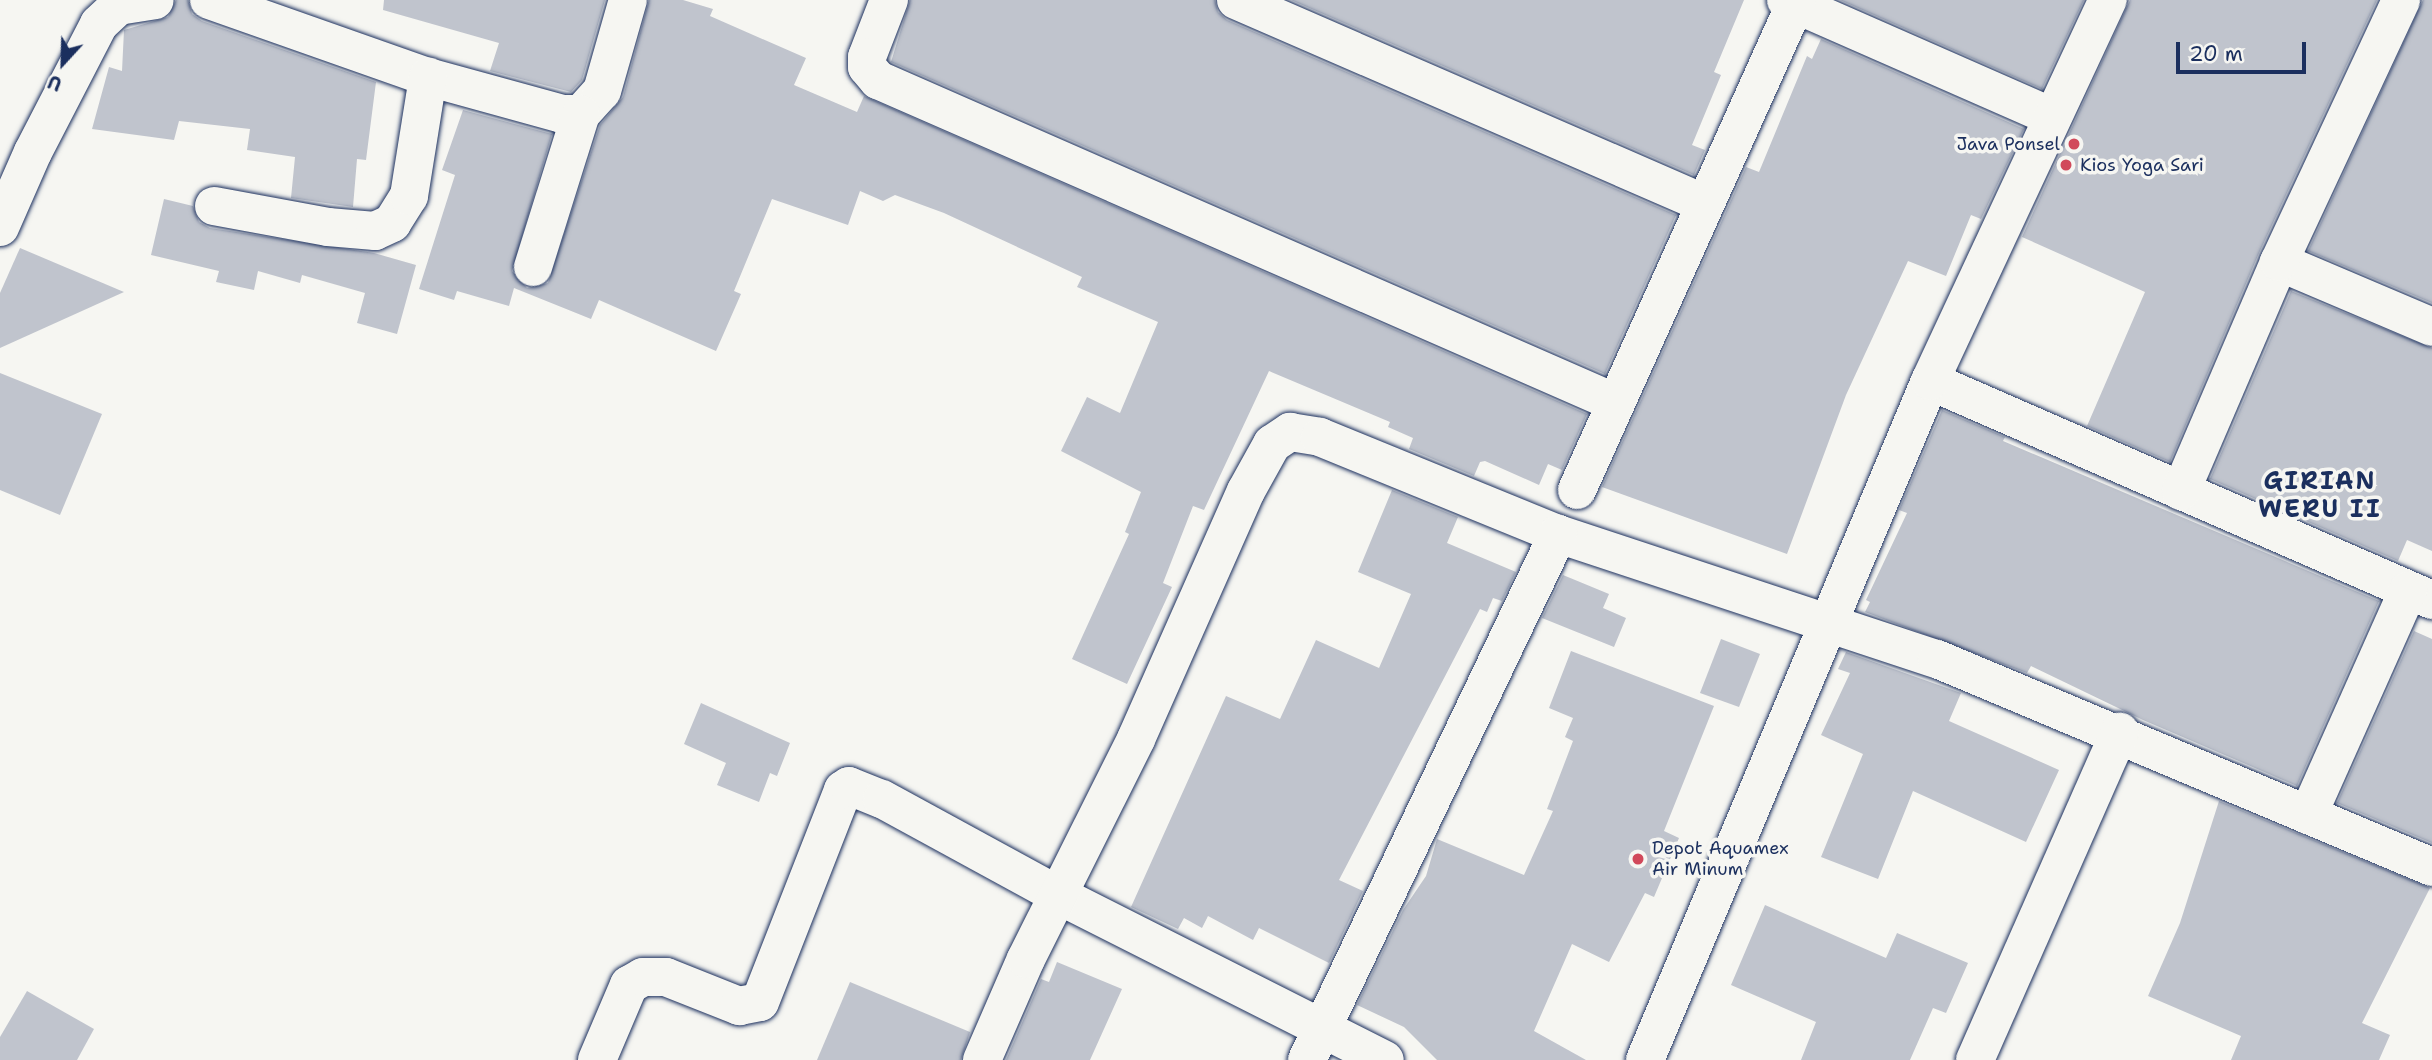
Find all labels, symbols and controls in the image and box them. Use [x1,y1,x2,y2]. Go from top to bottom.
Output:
north arrow [28,28,98,98]
scale bar [2180,28,2310,72]
text: 20 m [2189,40,2243,68]
text: U [44,69,66,97]
place label: Java Ponsel [1956,133,2060,155]
marker: Java Ponsel [2066,136,2082,152]
place label: Kios Yoga Sari [2080,154,2204,176]
marker: Kios Yoga Sari [2058,157,2074,173]
district label: GIRIAN WERU II [2259,468,2381,524]
place label: Depot Aquamex Air Minum [1652,838,1789,880]
marker: Depot Aquamex Air Minum [1630,851,1646,867]

